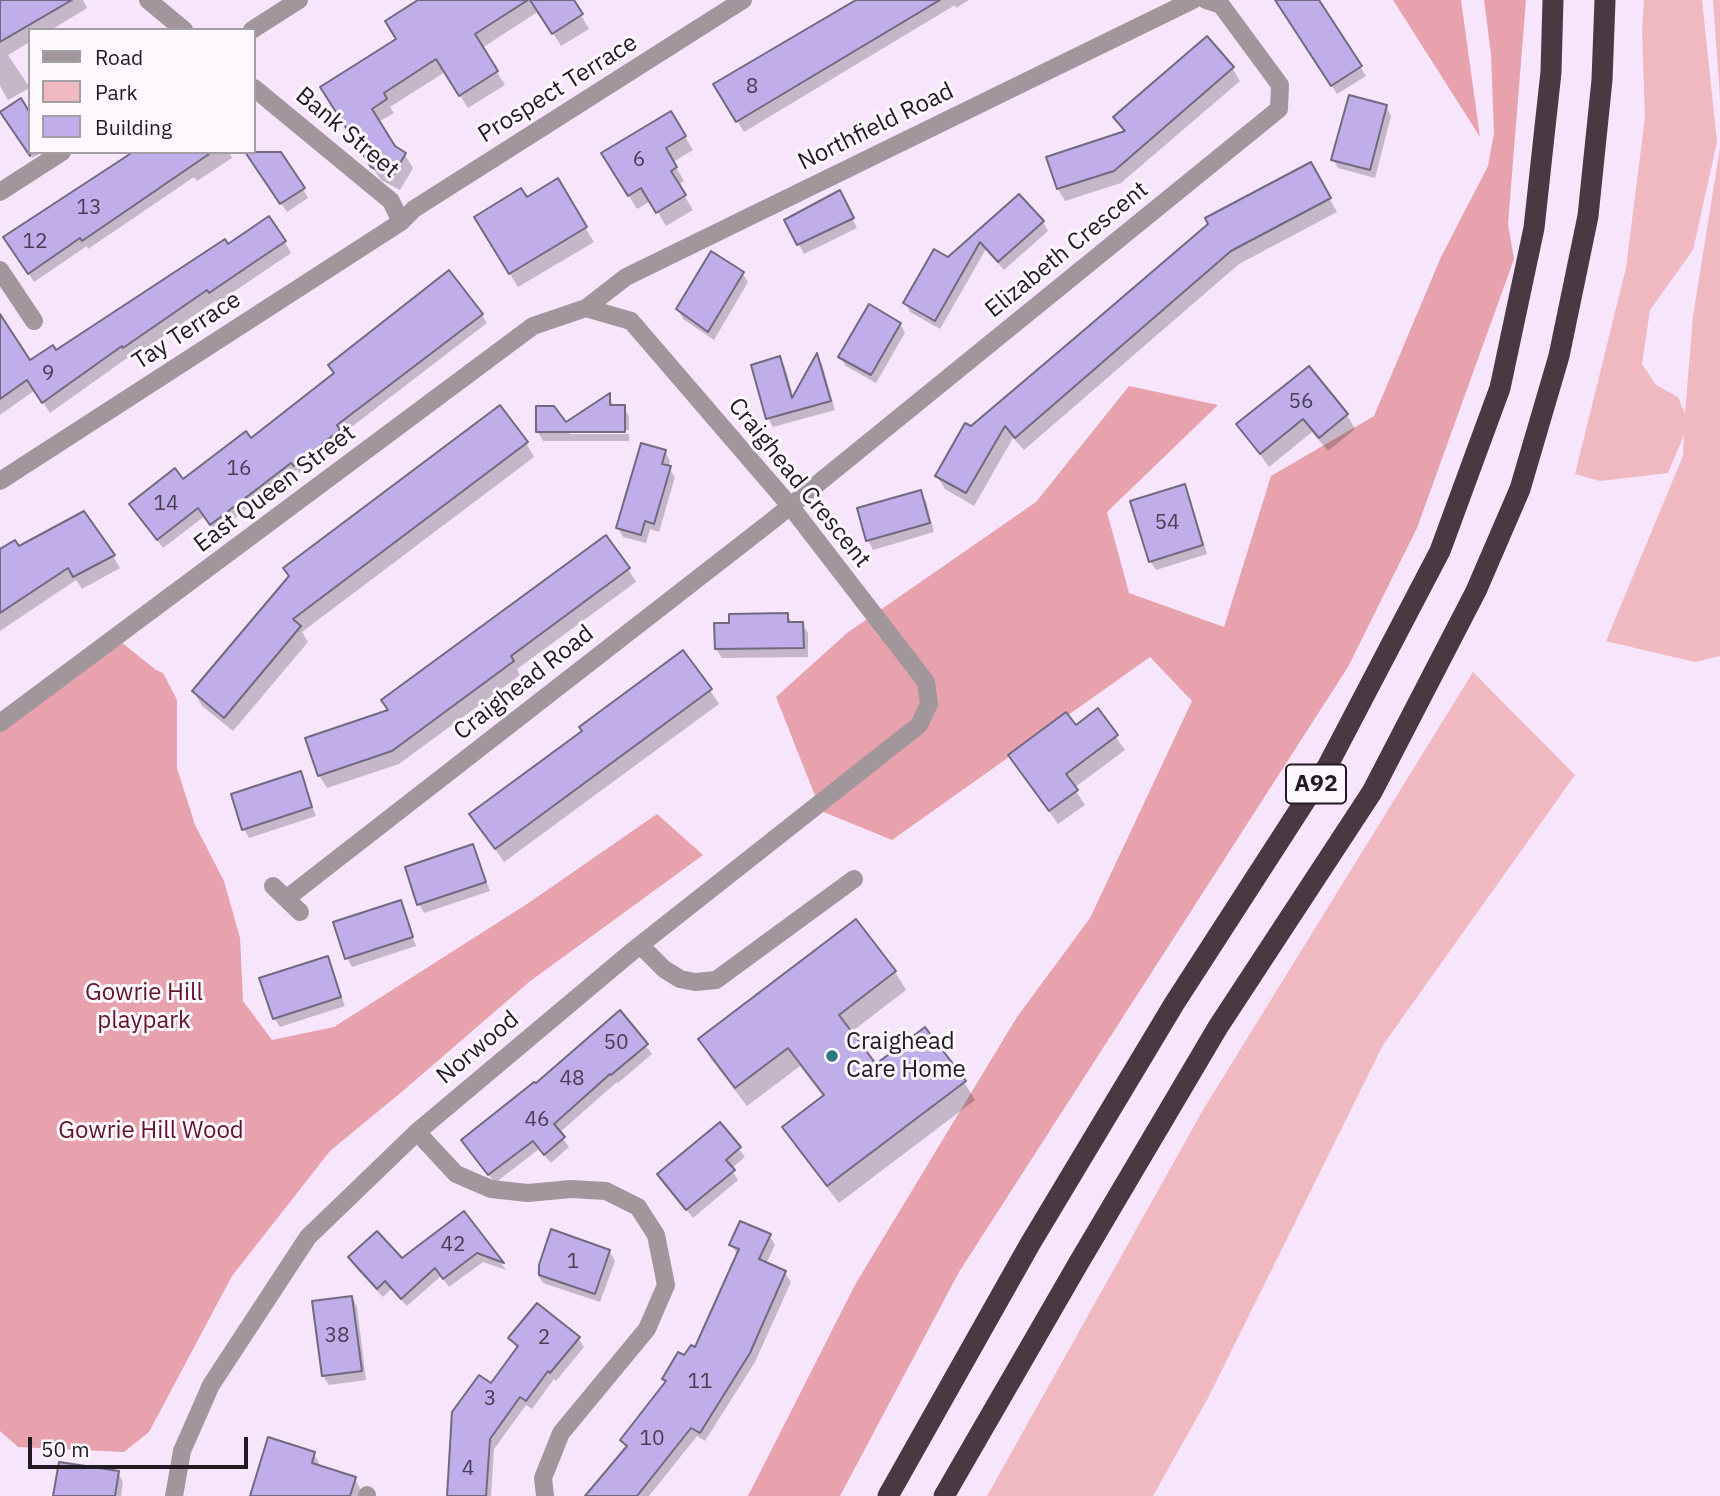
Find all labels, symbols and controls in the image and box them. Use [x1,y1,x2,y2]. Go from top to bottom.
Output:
legend [28,28,256,154]
street label: Prospect Terrace [473,29,643,149]
text: Road [95,43,143,71]
house number: 8 [746,74,758,100]
street label: Northfield Road [794,77,958,177]
text: Park [95,78,138,106]
street label: Bank Street [289,81,405,185]
text: Building [95,113,172,141]
house number: 6 [633,147,645,173]
street label: Elizabeth Crescent [980,176,1154,324]
house number: 13 [76,195,102,221]
house number: 12 [22,229,48,255]
street label: Tay Terrace [128,285,246,377]
house number: 9 [42,361,54,387]
house number: 56 [1288,389,1314,415]
street label: Craighead Crescent [722,392,876,574]
street label: East Queen Street [189,419,361,559]
house number: 16 [226,456,252,482]
house number: 14 [153,491,179,517]
house number: 54 [1154,510,1180,536]
street label: Craighead Road [448,619,600,747]
road number: A92 [1286,764,1346,804]
park label: Gowrie Hill playpark [85,979,203,1035]
street label: Norwood [431,1005,525,1091]
place label: Craighead Care Home [846,1028,966,1084]
house number: 50 [603,1030,629,1056]
marker: Craighead Care Home [824,1048,840,1064]
house number: 48 [559,1066,585,1092]
house number: 46 [524,1107,550,1133]
park label: Gowrie Hill Wood [58,1117,244,1145]
house number: 42 [440,1232,466,1258]
house number: 1 [567,1249,579,1275]
house number: 38 [324,1323,350,1349]
house number: 2 [538,1325,550,1351]
house number: 11 [687,1369,713,1395]
house number: 3 [484,1386,496,1412]
scale bar [32,1422,252,1466]
house number: 10 [639,1426,665,1452]
text: 50 m [41,1435,90,1463]
house number: 4 [462,1456,474,1482]

